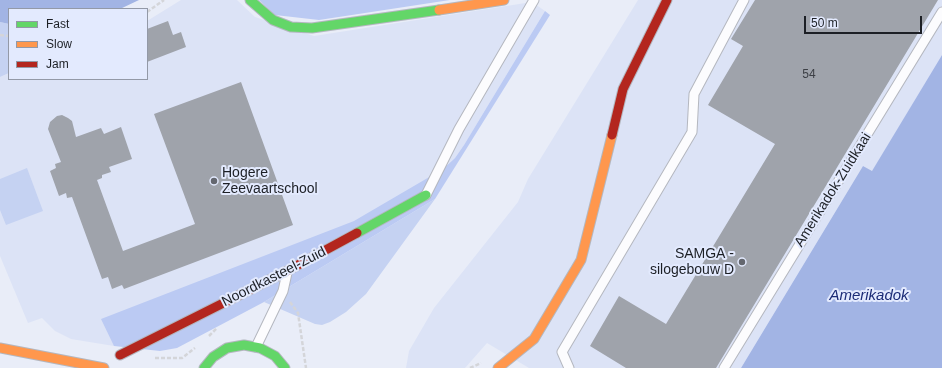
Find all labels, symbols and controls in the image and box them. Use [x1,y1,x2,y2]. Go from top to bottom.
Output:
legend [8,8,148,80]
scale bar [806,8,924,34]
text: 50 m [811,16,838,30]
text: Fast [46,17,69,31]
text: Slow [46,37,72,51]
text: Jam [46,57,69,71]
house number: 54 [802,68,816,82]
street label: Amerikadok-Zuidkaai [791,130,875,250]
place label: Hogere Zeevaartschool [222,165,318,198]
marker: Hogere Zeevaartschool [209,176,219,186]
street label: Noordkasteel-Zuid [219,244,329,310]
place label: SAMGA - silogebouw D [650,246,734,278]
marker: SAMGA - silogebouw D [737,257,747,267]
water label: Amerikadok [829,287,909,305]

